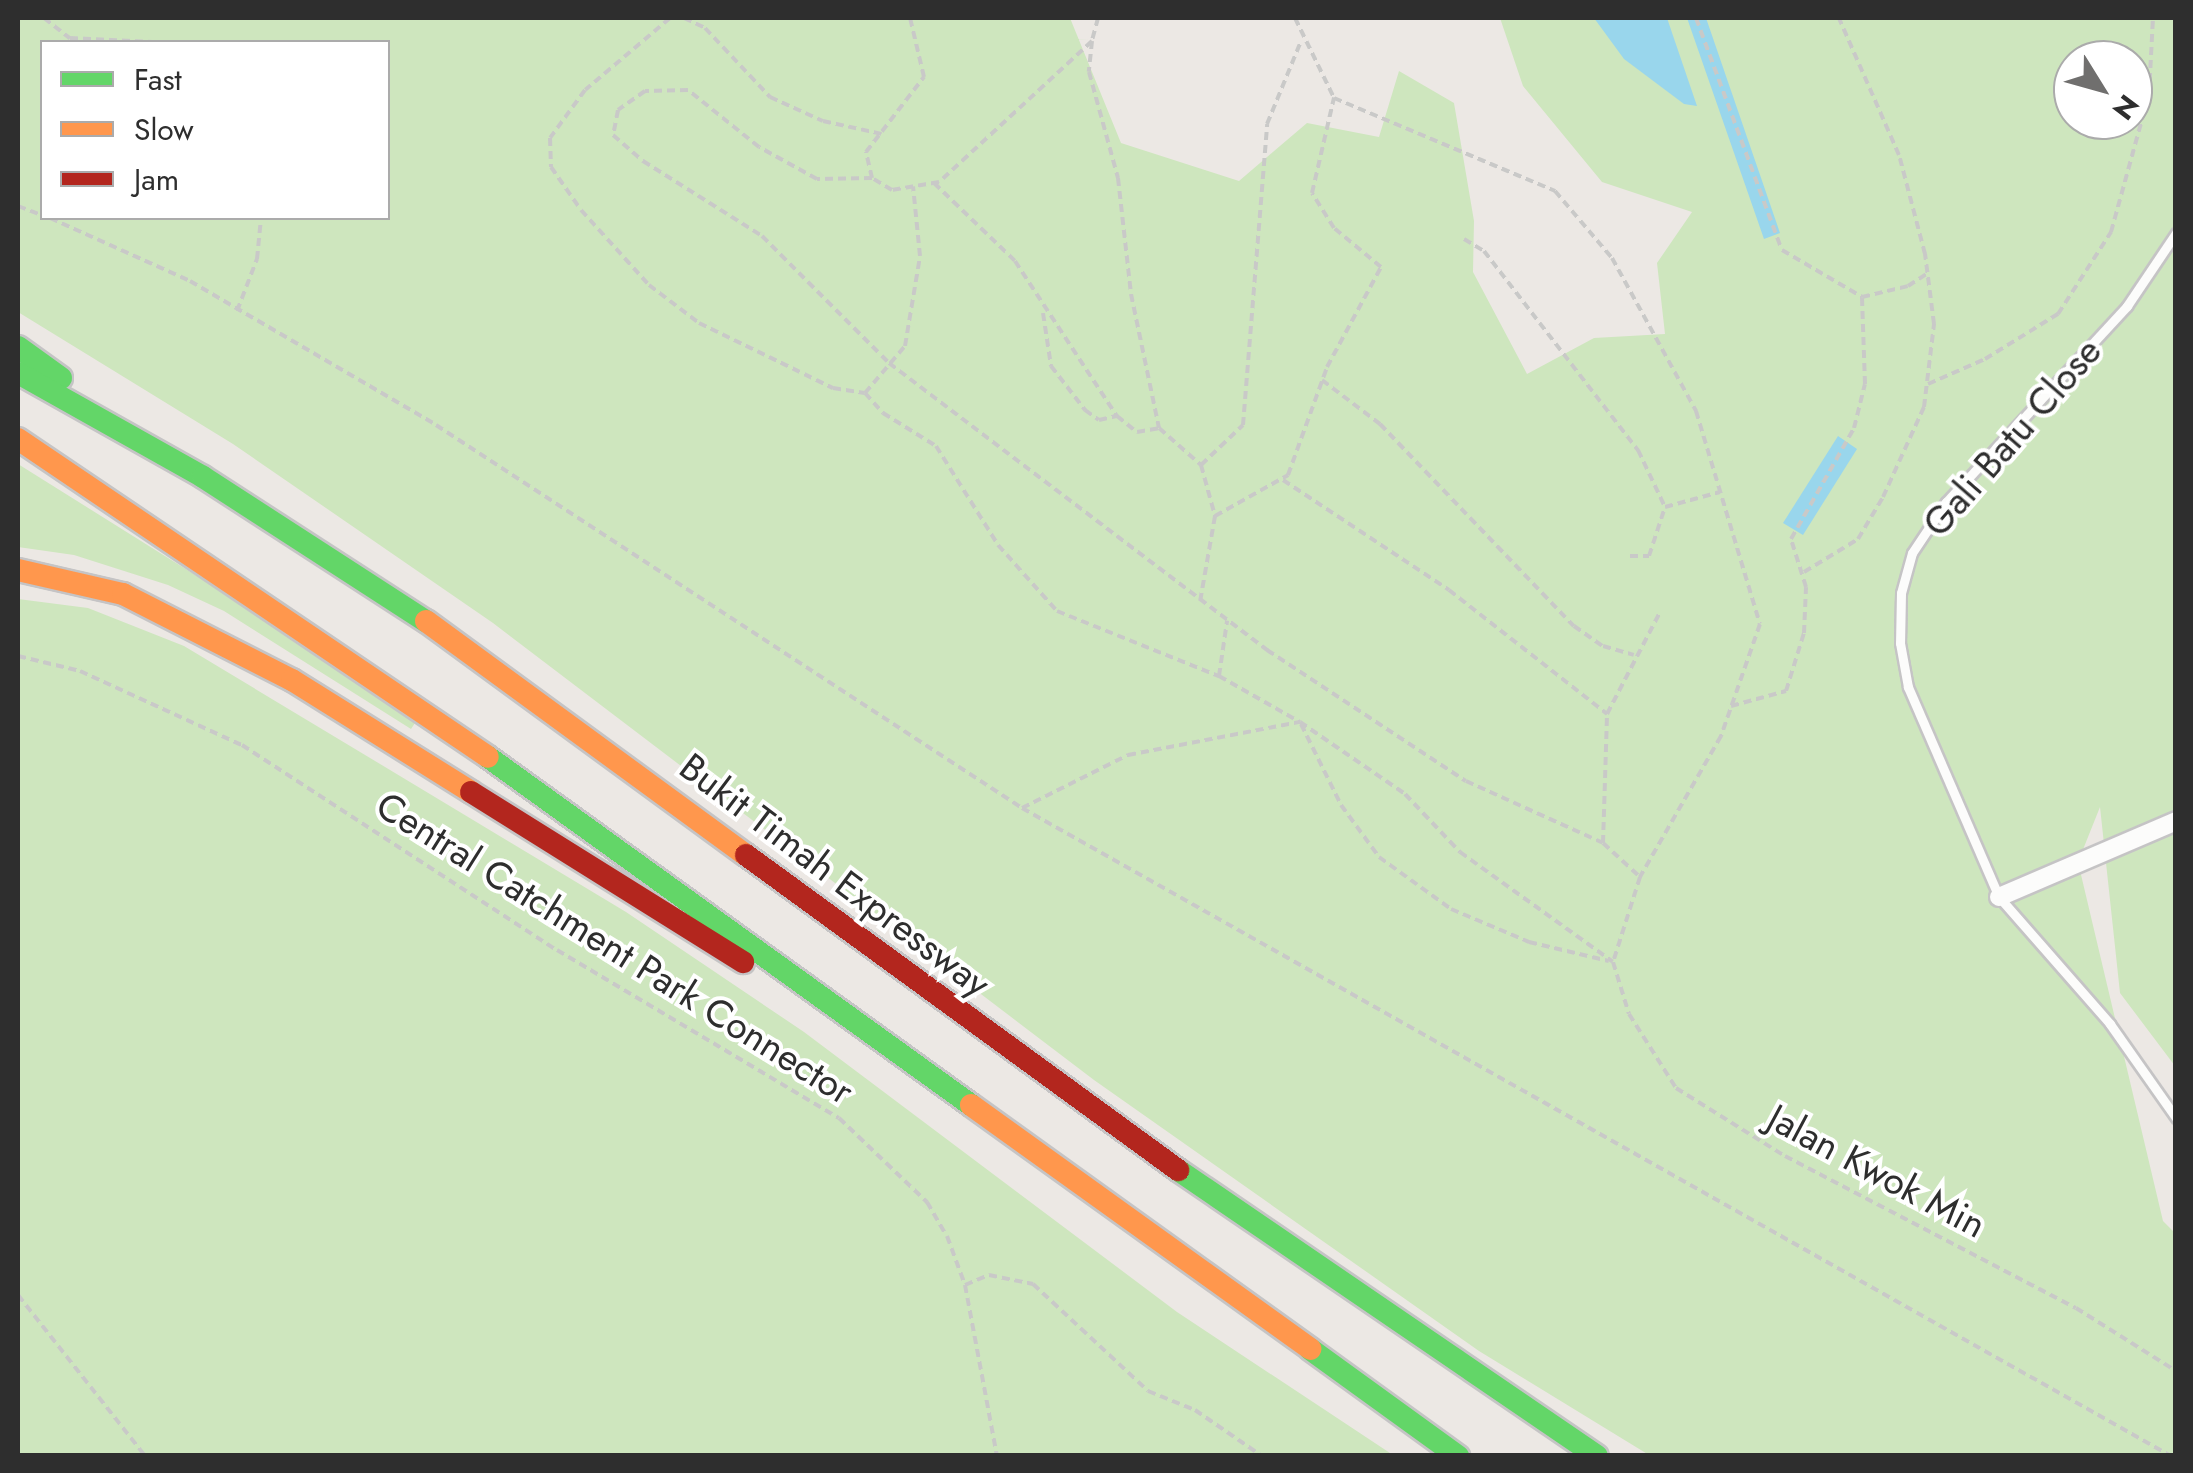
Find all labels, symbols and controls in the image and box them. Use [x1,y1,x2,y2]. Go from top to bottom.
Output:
legend [40,40,390,220]
north arrow [2053,40,2153,140]
text: Fast [134,58,182,101]
text: N [2103,86,2149,128]
text: Slow [134,108,194,151]
text: Jam [134,158,179,201]
street label: Gali Batu Close [1913,328,2111,546]
street label: Bukit Timah Expressway [671,743,999,1007]
street label: Central Catchment Park Connector [368,782,862,1114]
street label: Jalan Kwok Min [1760,1095,1994,1247]

